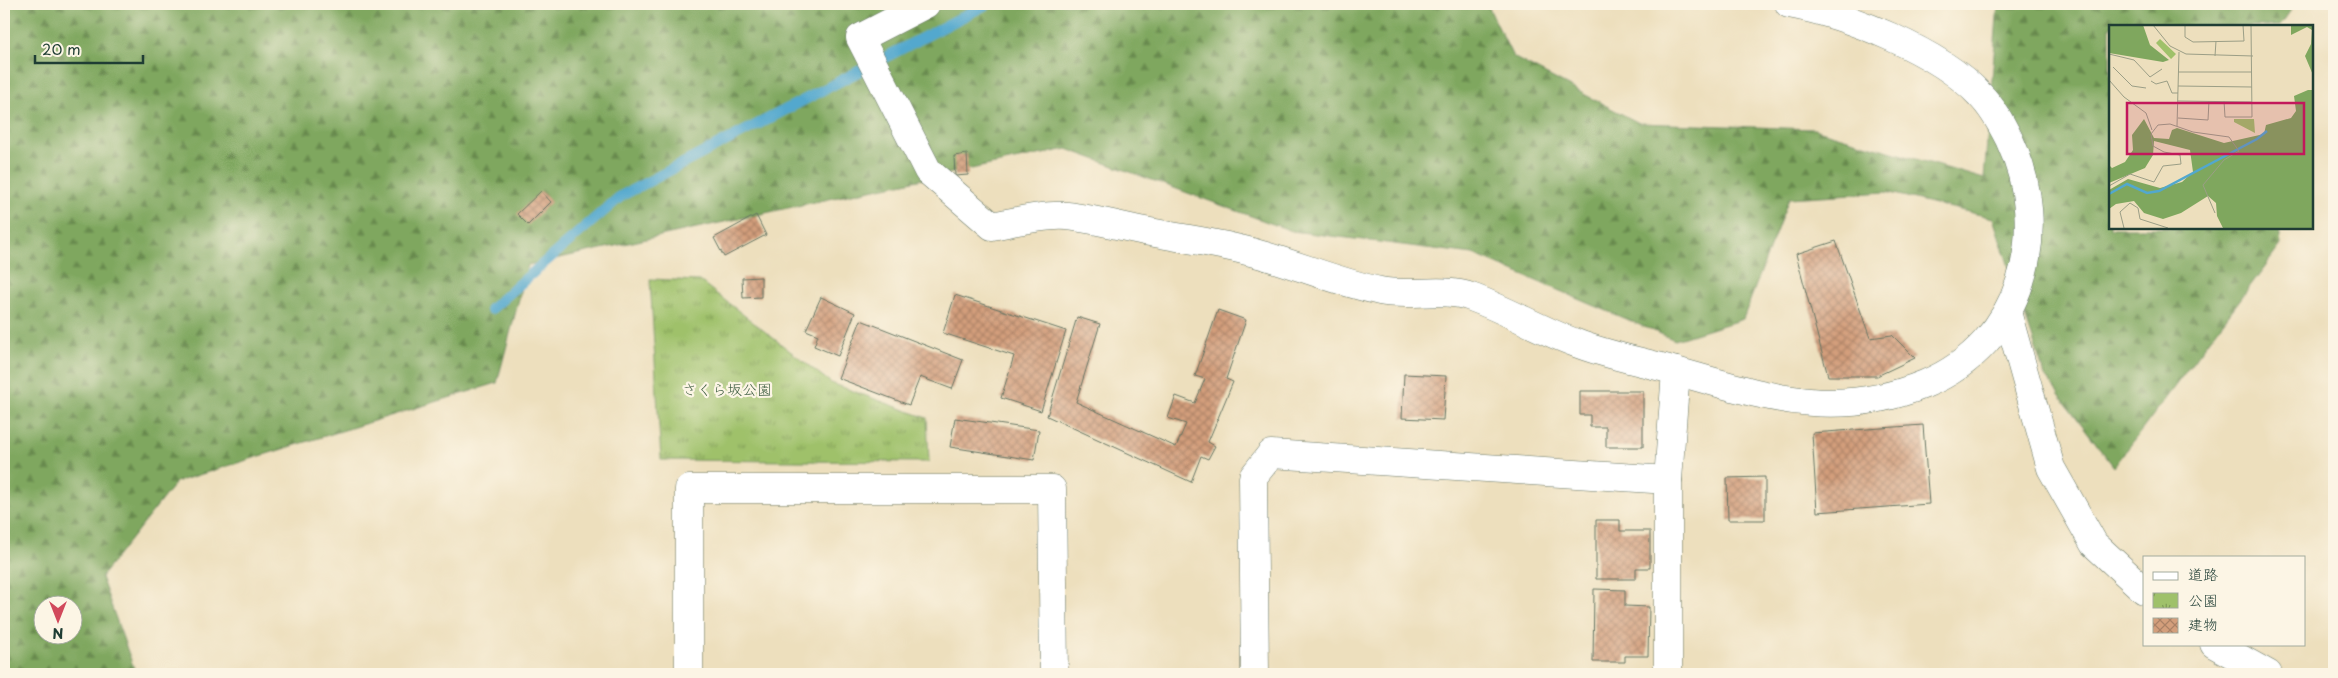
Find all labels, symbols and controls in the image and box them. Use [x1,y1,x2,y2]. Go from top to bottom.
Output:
inset map [2109,25,2313,229]
scale bar [35,32,142,64]
text: 20 m [42,37,81,60]
park label: さくら坂公園 [682,377,772,400]
legend [2143,556,2306,646]
text: 道路 [2188,562,2218,585]
text: 公園 [2188,588,2218,611]
north arrow [32,596,82,646]
text: 建物 [2188,612,2218,635]
text: N [52,623,64,644]

